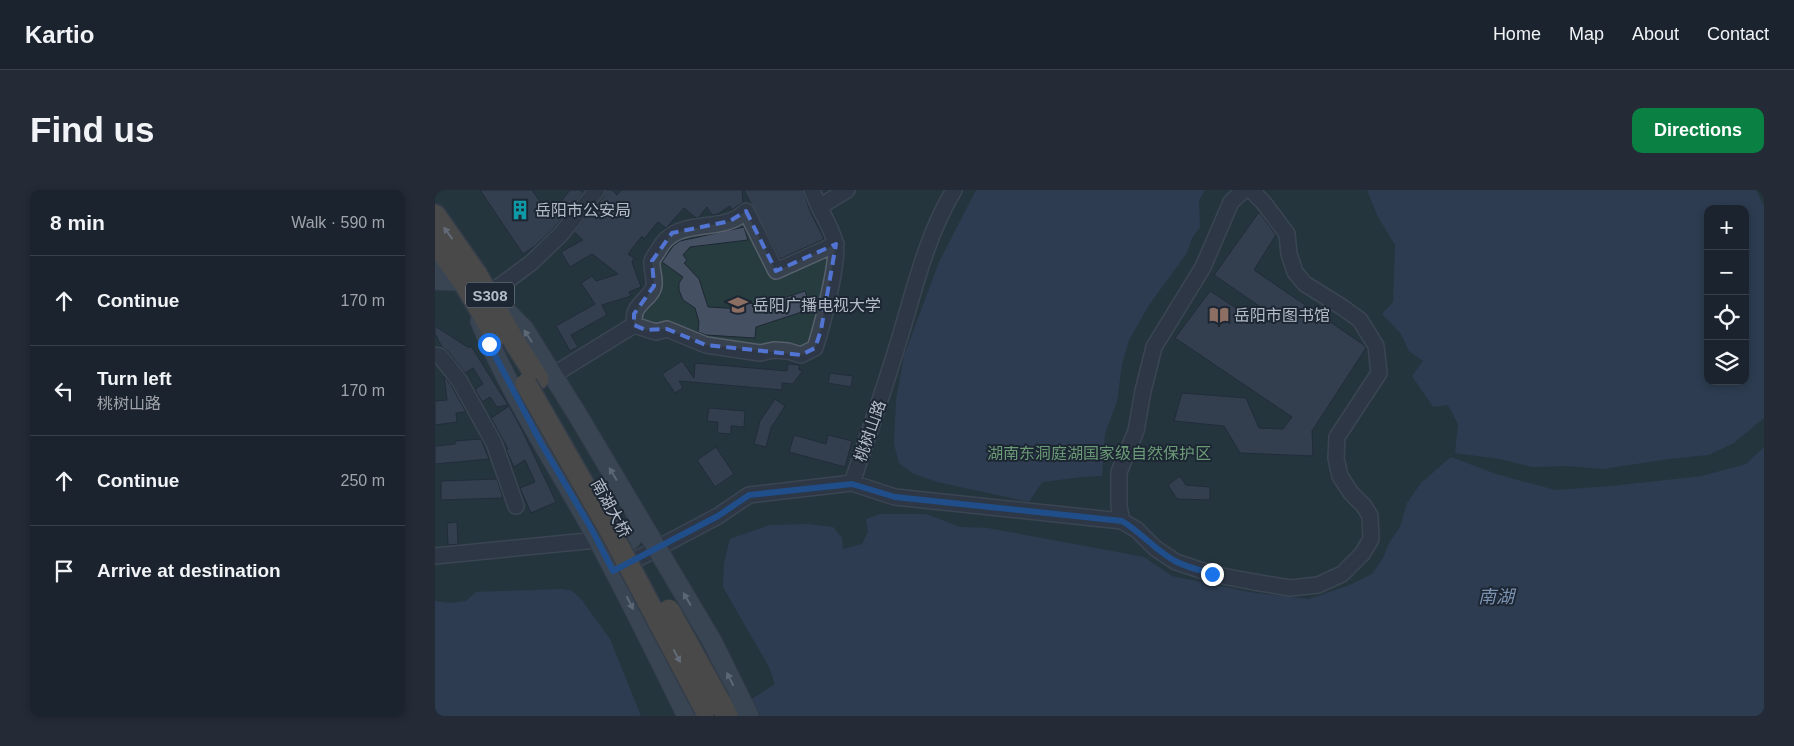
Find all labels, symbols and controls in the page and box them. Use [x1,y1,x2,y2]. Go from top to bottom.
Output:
text: Kartio [25,21,94,48]
text: Home [1493,24,1541,44]
text: Map [1569,24,1604,44]
text: About [1632,24,1679,44]
text: Contact [1707,24,1769,44]
button: Directions [1632,108,1764,153]
text: Find us [30,110,154,149]
building icon: 岳阳市公安局 [509,199,531,221]
place label: 岳阳市公安局 [535,202,631,219]
map controls [1704,205,1749,385]
button: + [1704,205,1749,250]
text: 8 min [50,211,105,234]
text: Walk · 590 m [291,214,385,231]
one-way arrow [443,226,453,240]
button: − [1704,250,1749,295]
road number: S308 [466,282,514,308]
icon: ahead [50,287,78,315]
text: Continue [97,290,179,311]
text: 170 m [341,292,385,309]
school or university icon: 岳阳广播电视大学 [727,294,749,316]
button: locate [1704,295,1749,340]
place label: 岳阳广播电视大学 [753,297,881,314]
library icon: 岳阳市图书馆 [1208,304,1230,326]
place label: 岳阳市图书馆 [1234,307,1330,324]
one-way arrow [523,329,532,342]
route start [478,333,501,356]
button: layers [1704,340,1749,385]
text: Turn left [97,368,172,389]
icon: left [50,377,78,405]
text: 170 m [341,382,385,399]
text: 桃树山路 [97,395,161,412]
street label: 桃树山路 [852,398,888,464]
park label: 湖南东洞庭湖国家级自然保护区 [987,444,1211,462]
icon: ahead [50,467,78,495]
one-way arrow [608,467,617,480]
text: Continue [97,470,179,491]
text: 250 m [341,472,385,489]
street label: 南湖大桥 [588,476,634,540]
icon: arrive [50,557,78,585]
text: Arrive at destination [97,560,281,581]
route end [1201,563,1224,586]
water label: 南湖 [1478,587,1517,607]
one-way arrow [683,593,692,606]
one-way arrow [626,596,634,610]
one-way arrow [673,648,681,663]
one-way arrow [726,672,734,686]

